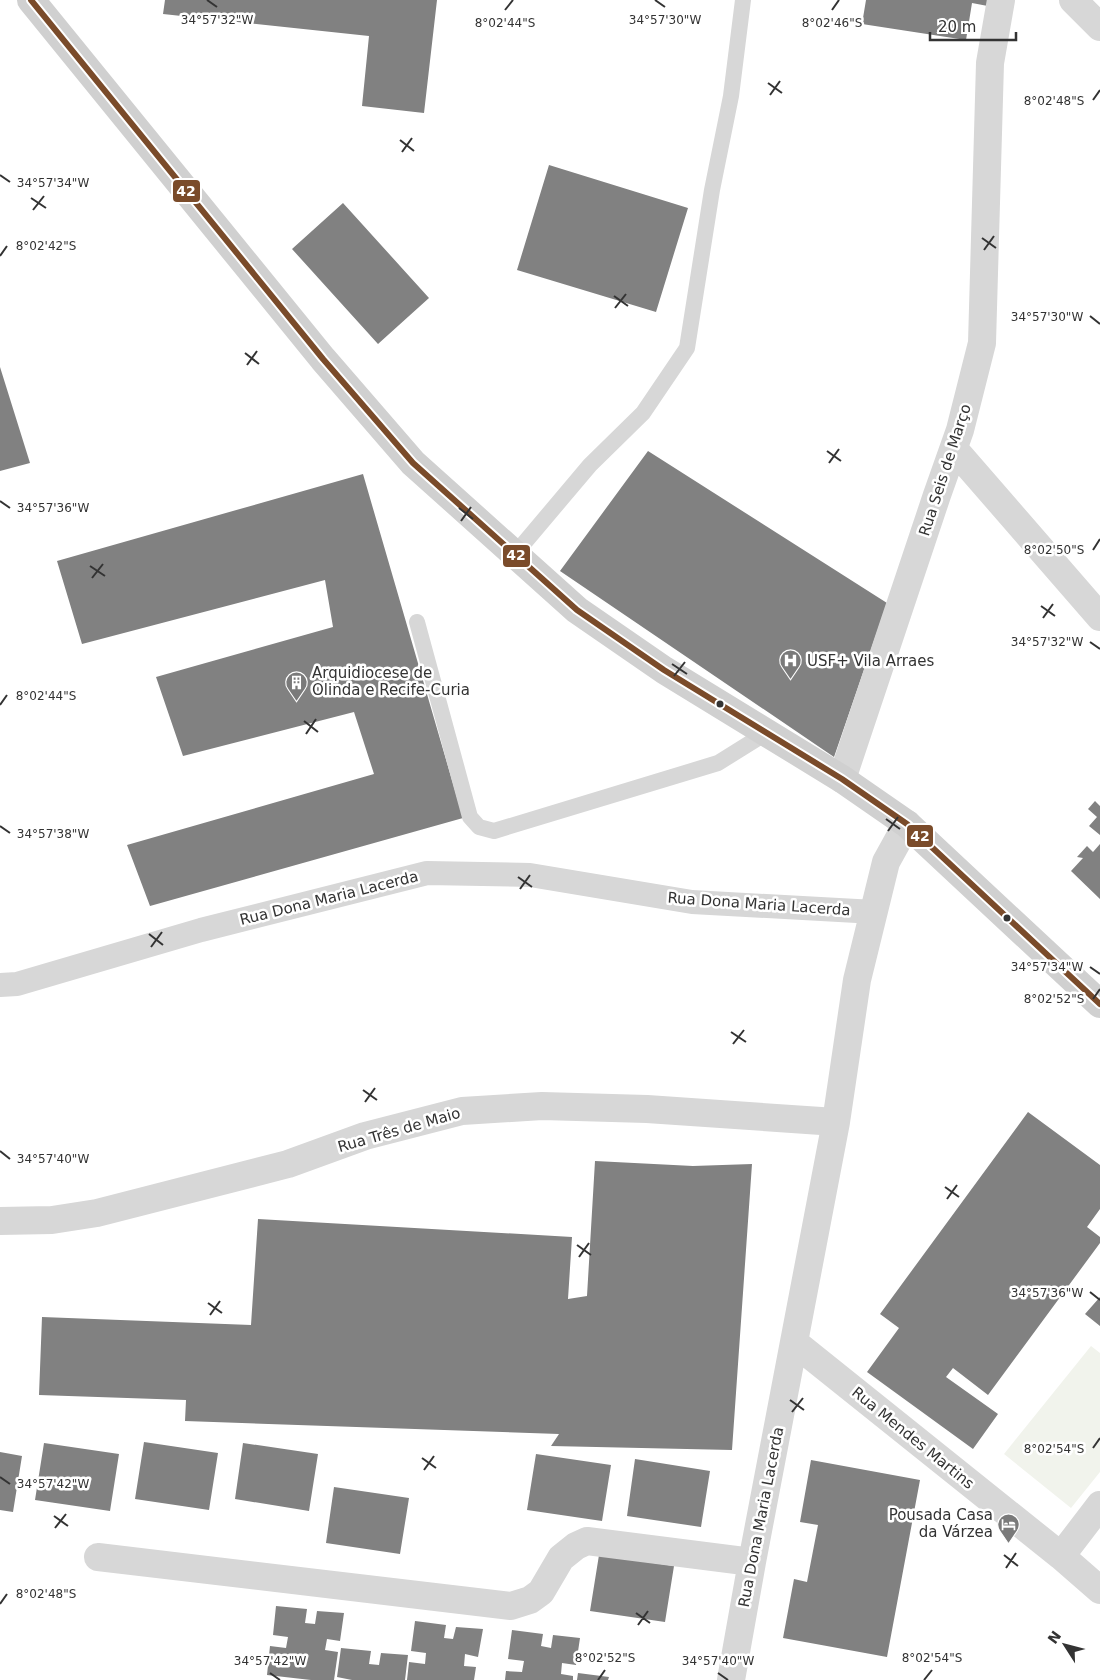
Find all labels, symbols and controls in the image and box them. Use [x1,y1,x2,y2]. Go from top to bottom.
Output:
scale bar [930,10,1016,42]
text: 34°57'32"W [181,13,253,27]
text: 34°57'30"W [629,13,701,27]
text: 8°02'44"S [475,16,535,30]
text: 8°02'46"S [802,16,862,30]
text: 20 m [938,18,976,36]
text: 8°02'48"S [1024,94,1084,108]
text: 34°57'34"W [17,176,89,190]
line badge: 42 [172,179,201,203]
text: 42 [176,183,196,199]
text: 8°02'42"S [16,239,76,253]
text: 34°57'30"W [1011,310,1083,324]
street label: Rua Seis de Março [915,402,975,538]
text: 34°57'36"W [17,501,89,515]
text: 8°02'50"S [1024,543,1084,557]
line badge: 42 [502,544,531,568]
text: 42 [506,547,526,563]
text: 34°57'32"W [1011,635,1083,649]
hospital icon: USF+ Vila Arraes [779,649,803,680]
place label: USF+ Vila Arraes [807,652,934,670]
place label: Arquidiocese de Olinda e Recife-Curia [312,664,470,699]
building icon: Arquidiocese de Olinda e Recife-Curia [284,670,308,701]
text: 8°02'44"S [16,689,76,703]
unlabelled marker [715,699,725,709]
line badge: 42 [906,824,934,848]
text: 34°57'38"W [17,827,89,841]
text: 42 [910,828,930,844]
street label: Rua Dona Maria Lacerda [238,867,420,929]
street label: Rua Dona Maria Lacerda [667,889,851,919]
unlabelled marker [1002,913,1012,923]
text: 34°57'34"W [1011,960,1083,974]
text: 8°02'52"S [1024,992,1084,1006]
street label: Rua Três de Maio [336,1104,462,1156]
text: 34°57'40"W [17,1152,89,1166]
text: 34°57'36"W [1011,1286,1083,1300]
street label: Rua Mendes Martins [848,1383,978,1493]
street label: Rua Dona Maria Lacerda [735,1425,787,1609]
text: 8°02'54"S [1024,1442,1084,1456]
text: 34°57'42"W [17,1477,89,1491]
place label: Pousada Casa da Várzea [889,1506,993,1541]
hotel icon: Pousada Casa da Várzea [997,1512,1021,1543]
text: 8°02'48"S [16,1587,76,1601]
north arrow [1040,1620,1090,1670]
text: N [1045,1628,1064,1647]
text: 8°02'52"S [575,1651,635,1665]
text: 8°02'54"S [902,1651,962,1665]
text: 34°57'42"W [234,1654,306,1668]
text: 34°57'40"W [682,1654,754,1668]

